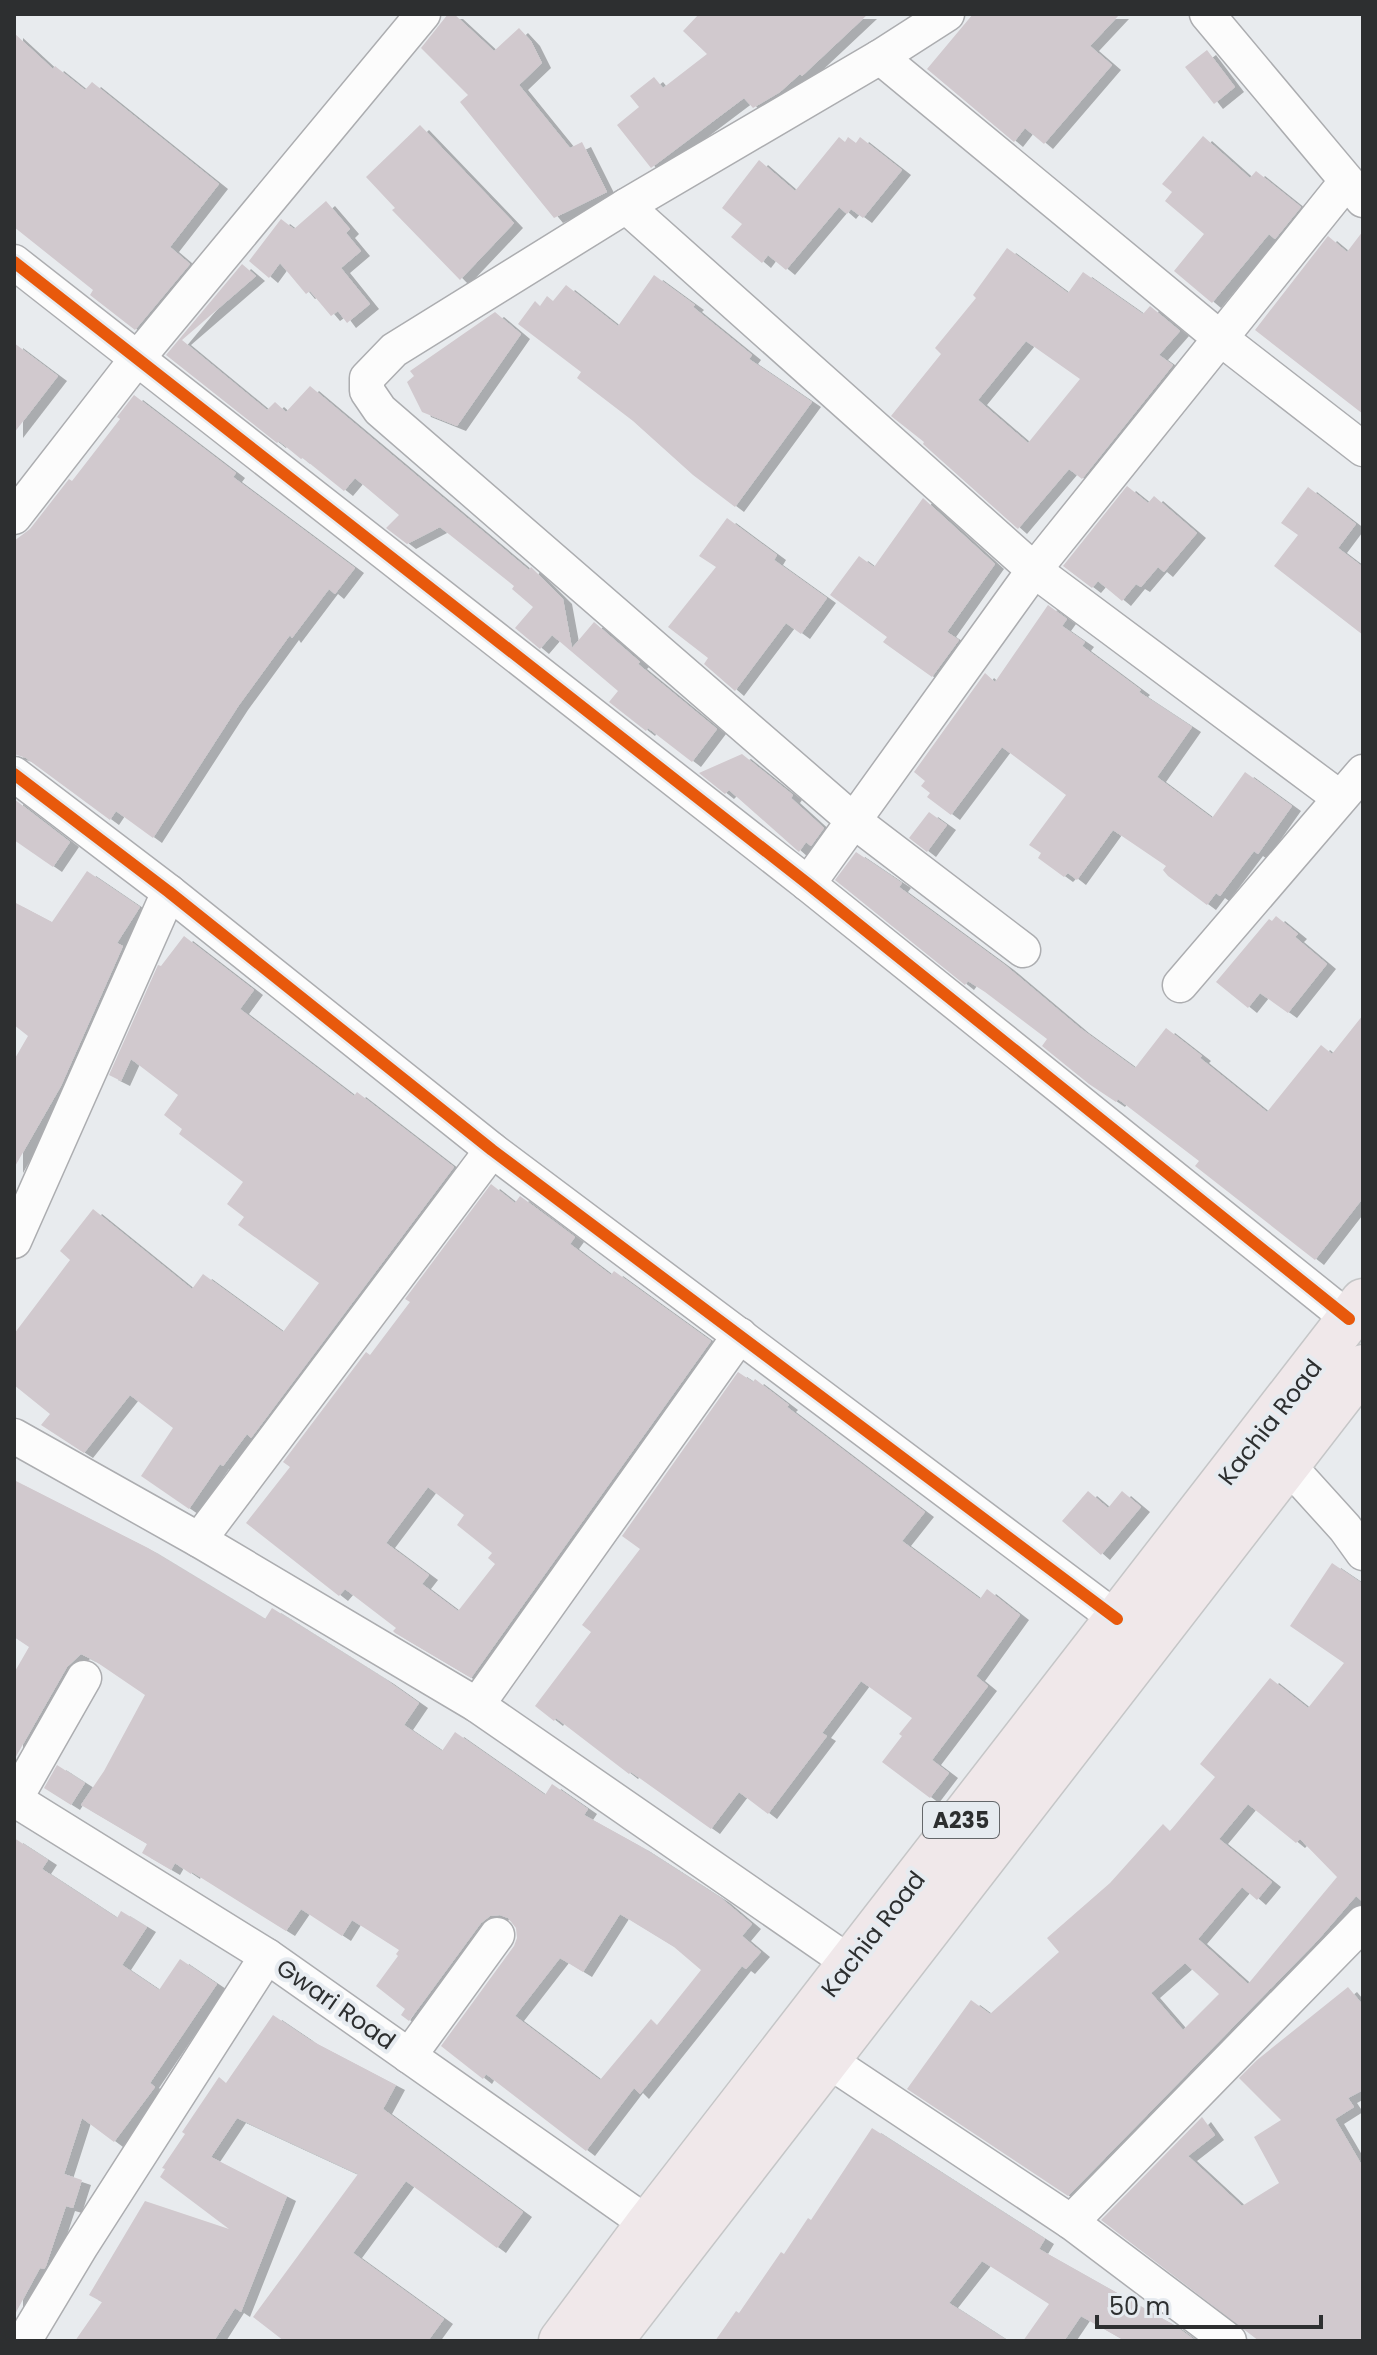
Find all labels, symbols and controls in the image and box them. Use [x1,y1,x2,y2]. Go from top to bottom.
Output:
street label: Kachia Road [1210,1352,1330,1492]
road number: A235 [923,1802,999,1838]
street label: Kachia Road [813,1864,933,2004]
street label: Gwari Road [270,1951,402,2057]
scale bar [1097,2279,1321,2329]
text: 50 m [1109,2290,1170,2323]

